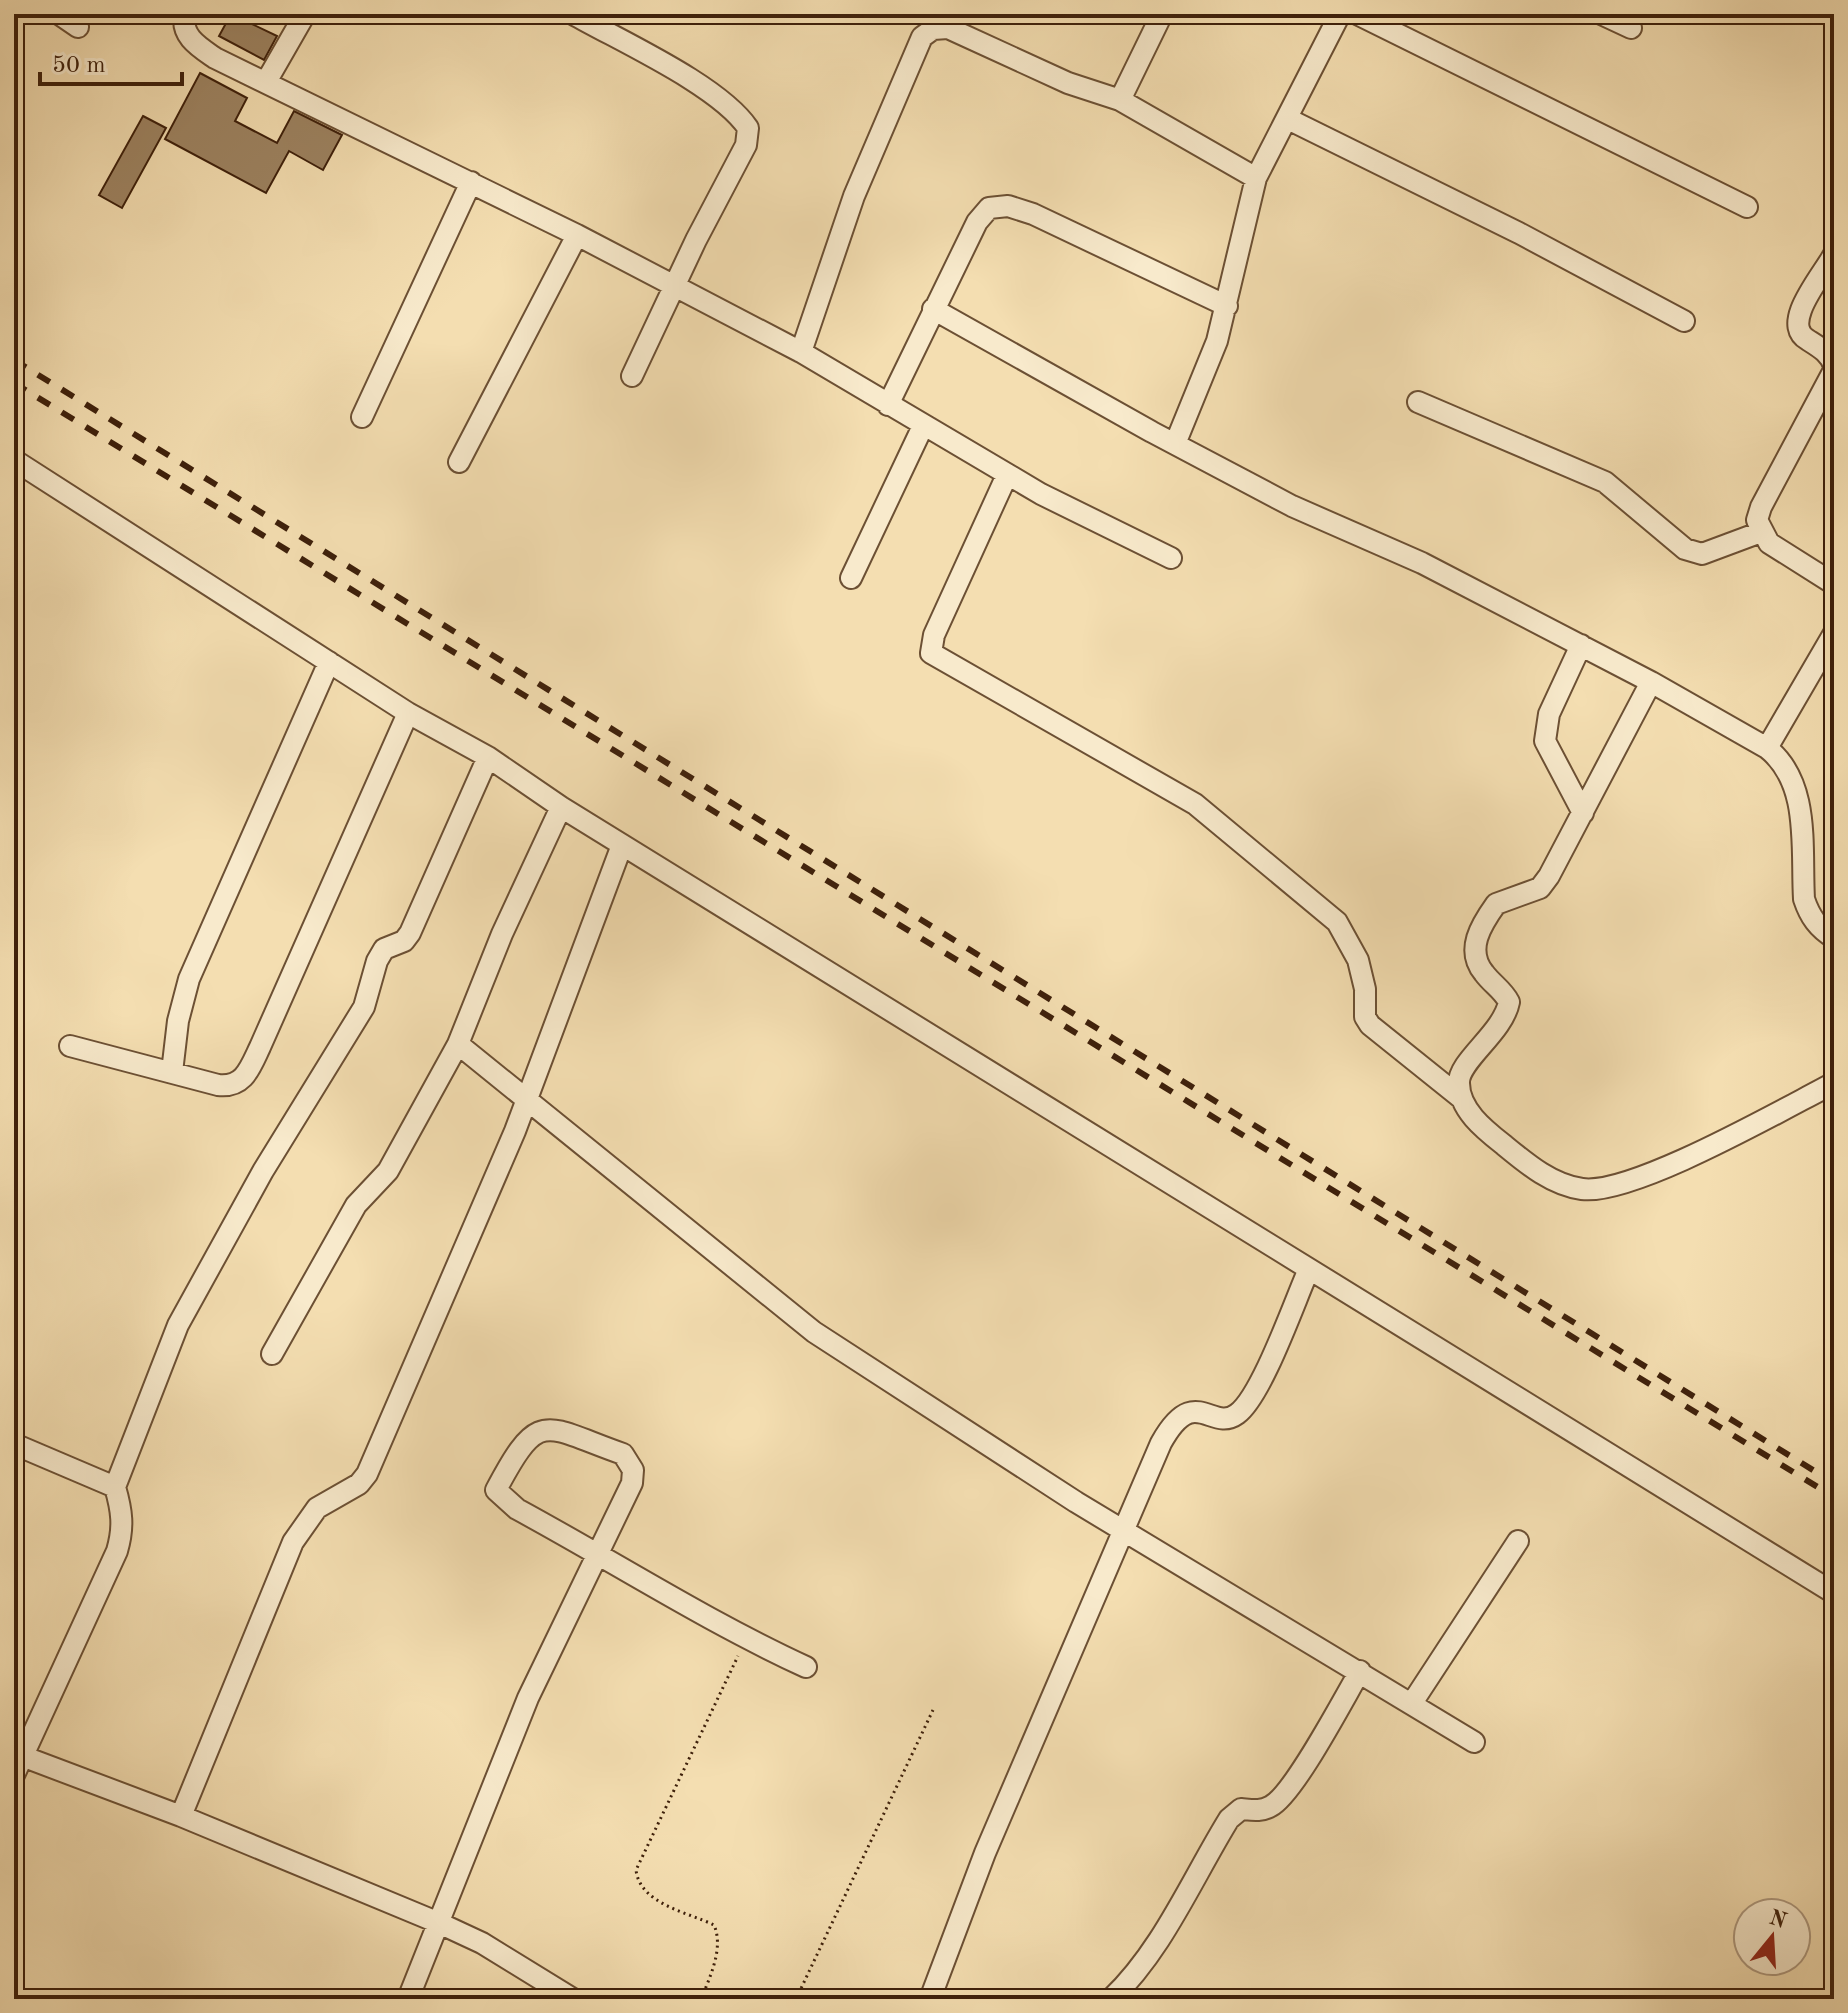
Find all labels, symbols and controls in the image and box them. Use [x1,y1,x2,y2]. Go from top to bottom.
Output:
scale bar [40,36,182,86]
text: 50 m [52,54,106,78]
north arrow [1732,1897,1812,1977]
text: N [1766,1907,1789,1933]

